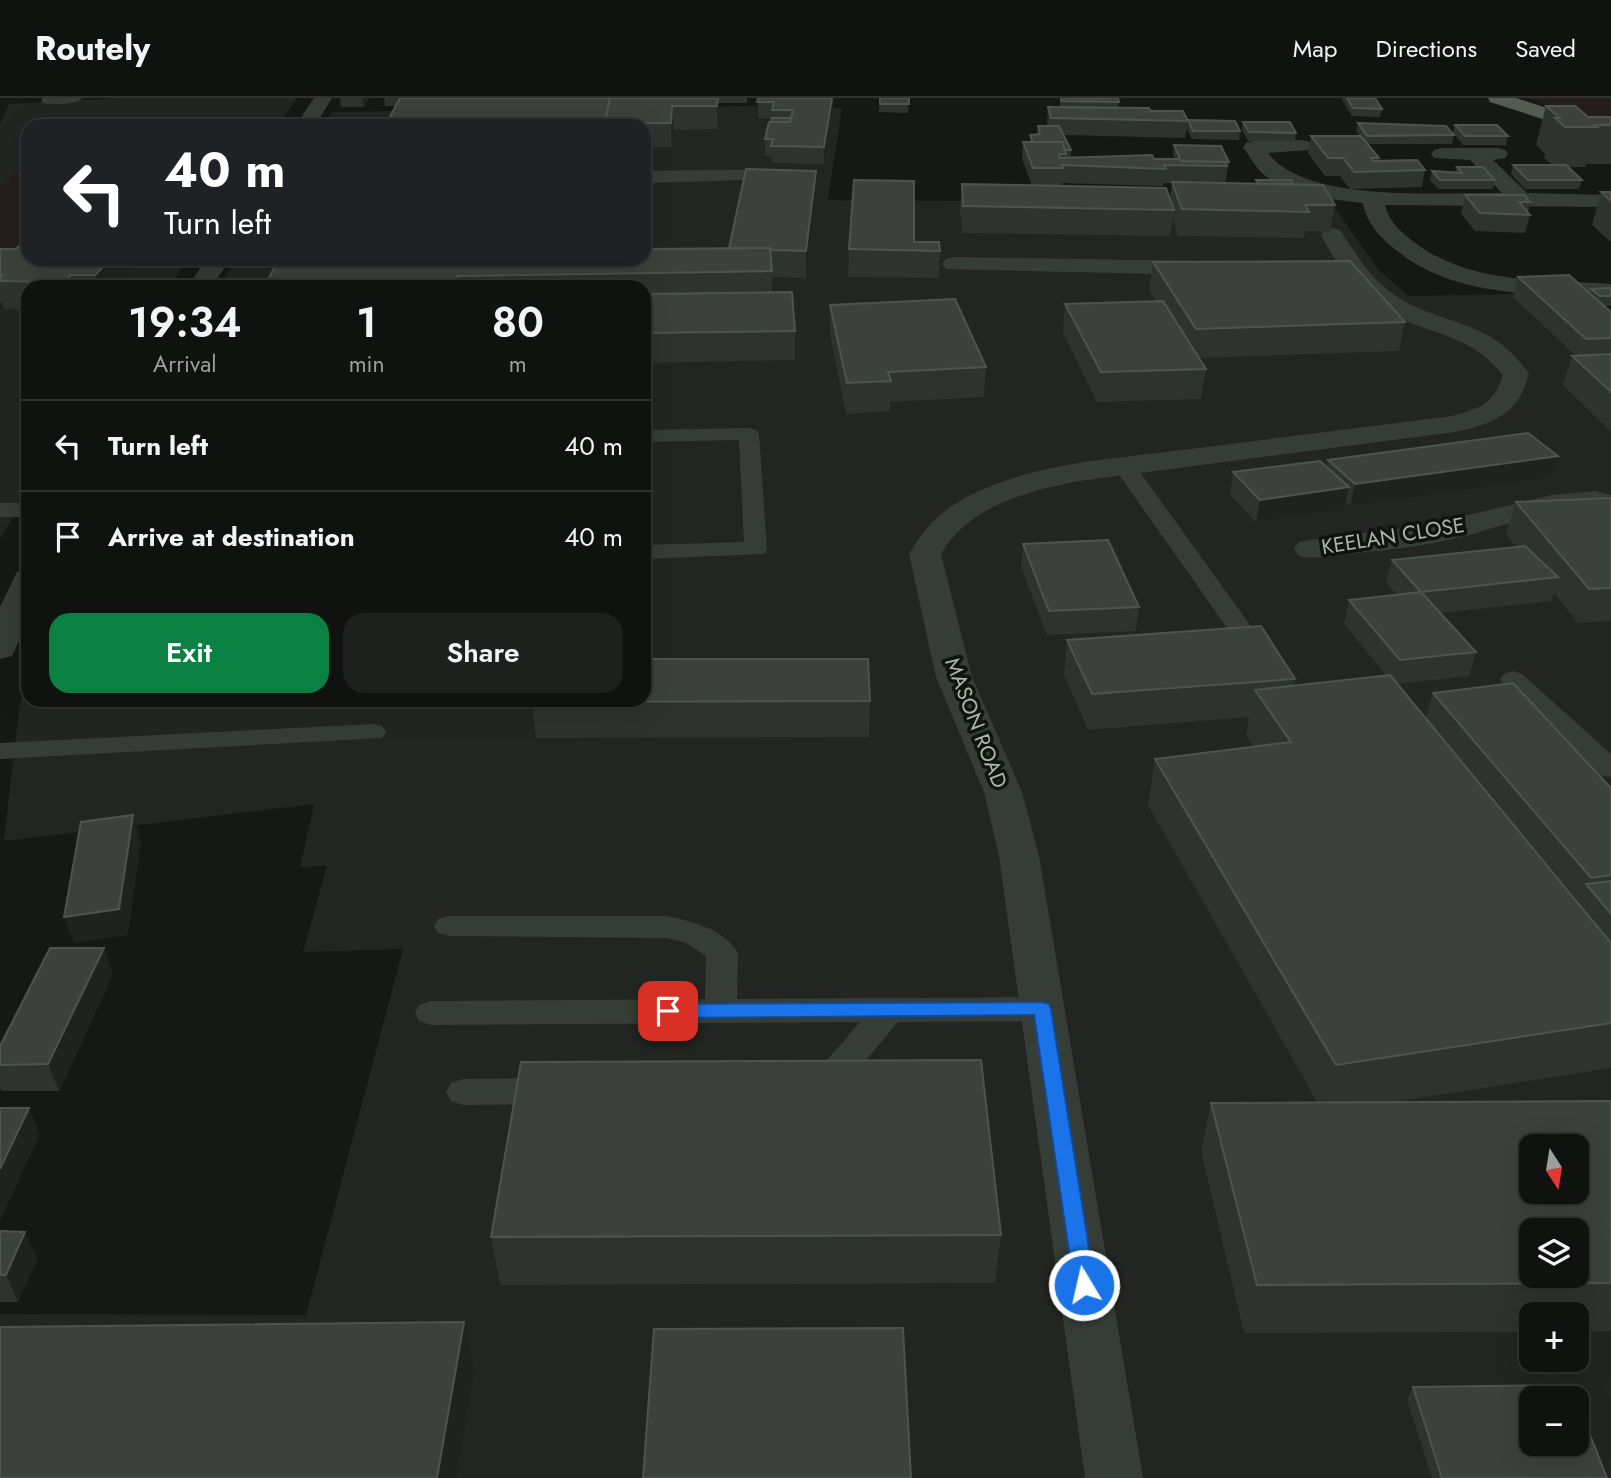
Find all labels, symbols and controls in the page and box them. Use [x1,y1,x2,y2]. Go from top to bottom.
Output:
text: Routely [35,25,150,72]
text: Map [1293,31,1338,66]
text: Directions [1376,31,1477,66]
text: Saved [1515,31,1576,66]
text: 40 m [164,135,286,205]
icon: left [49,147,140,238]
text: Turn left [164,200,271,246]
text: 19:34 [128,292,242,353]
text: 1 [356,292,377,353]
text: 80 [492,292,544,353]
text: Arrival [153,347,217,381]
text: min [349,347,385,381]
text: m [509,347,527,381]
icon: left [49,427,87,465]
text: Turn left [108,427,208,465]
text: 40 m [564,427,623,465]
street label: KEELAN CLOSE [1319,510,1467,562]
icon: arrive [49,518,87,556]
text: Arrive at destination [108,518,355,556]
text: 40 m [564,518,623,556]
button: Exit [49,613,329,693]
button: Share [343,613,623,693]
street label: MASON ROAD [937,653,1015,793]
pin [638,981,698,1041]
icon: arrive [649,992,687,1030]
north arrow [1519,1134,1589,1204]
map controls [1519,1134,1589,1456]
button: layers [1519,1218,1589,1288]
position arrow [1047,1248,1121,1322]
button: + [1519,1302,1589,1372]
button: − [1519,1386,1589,1456]

